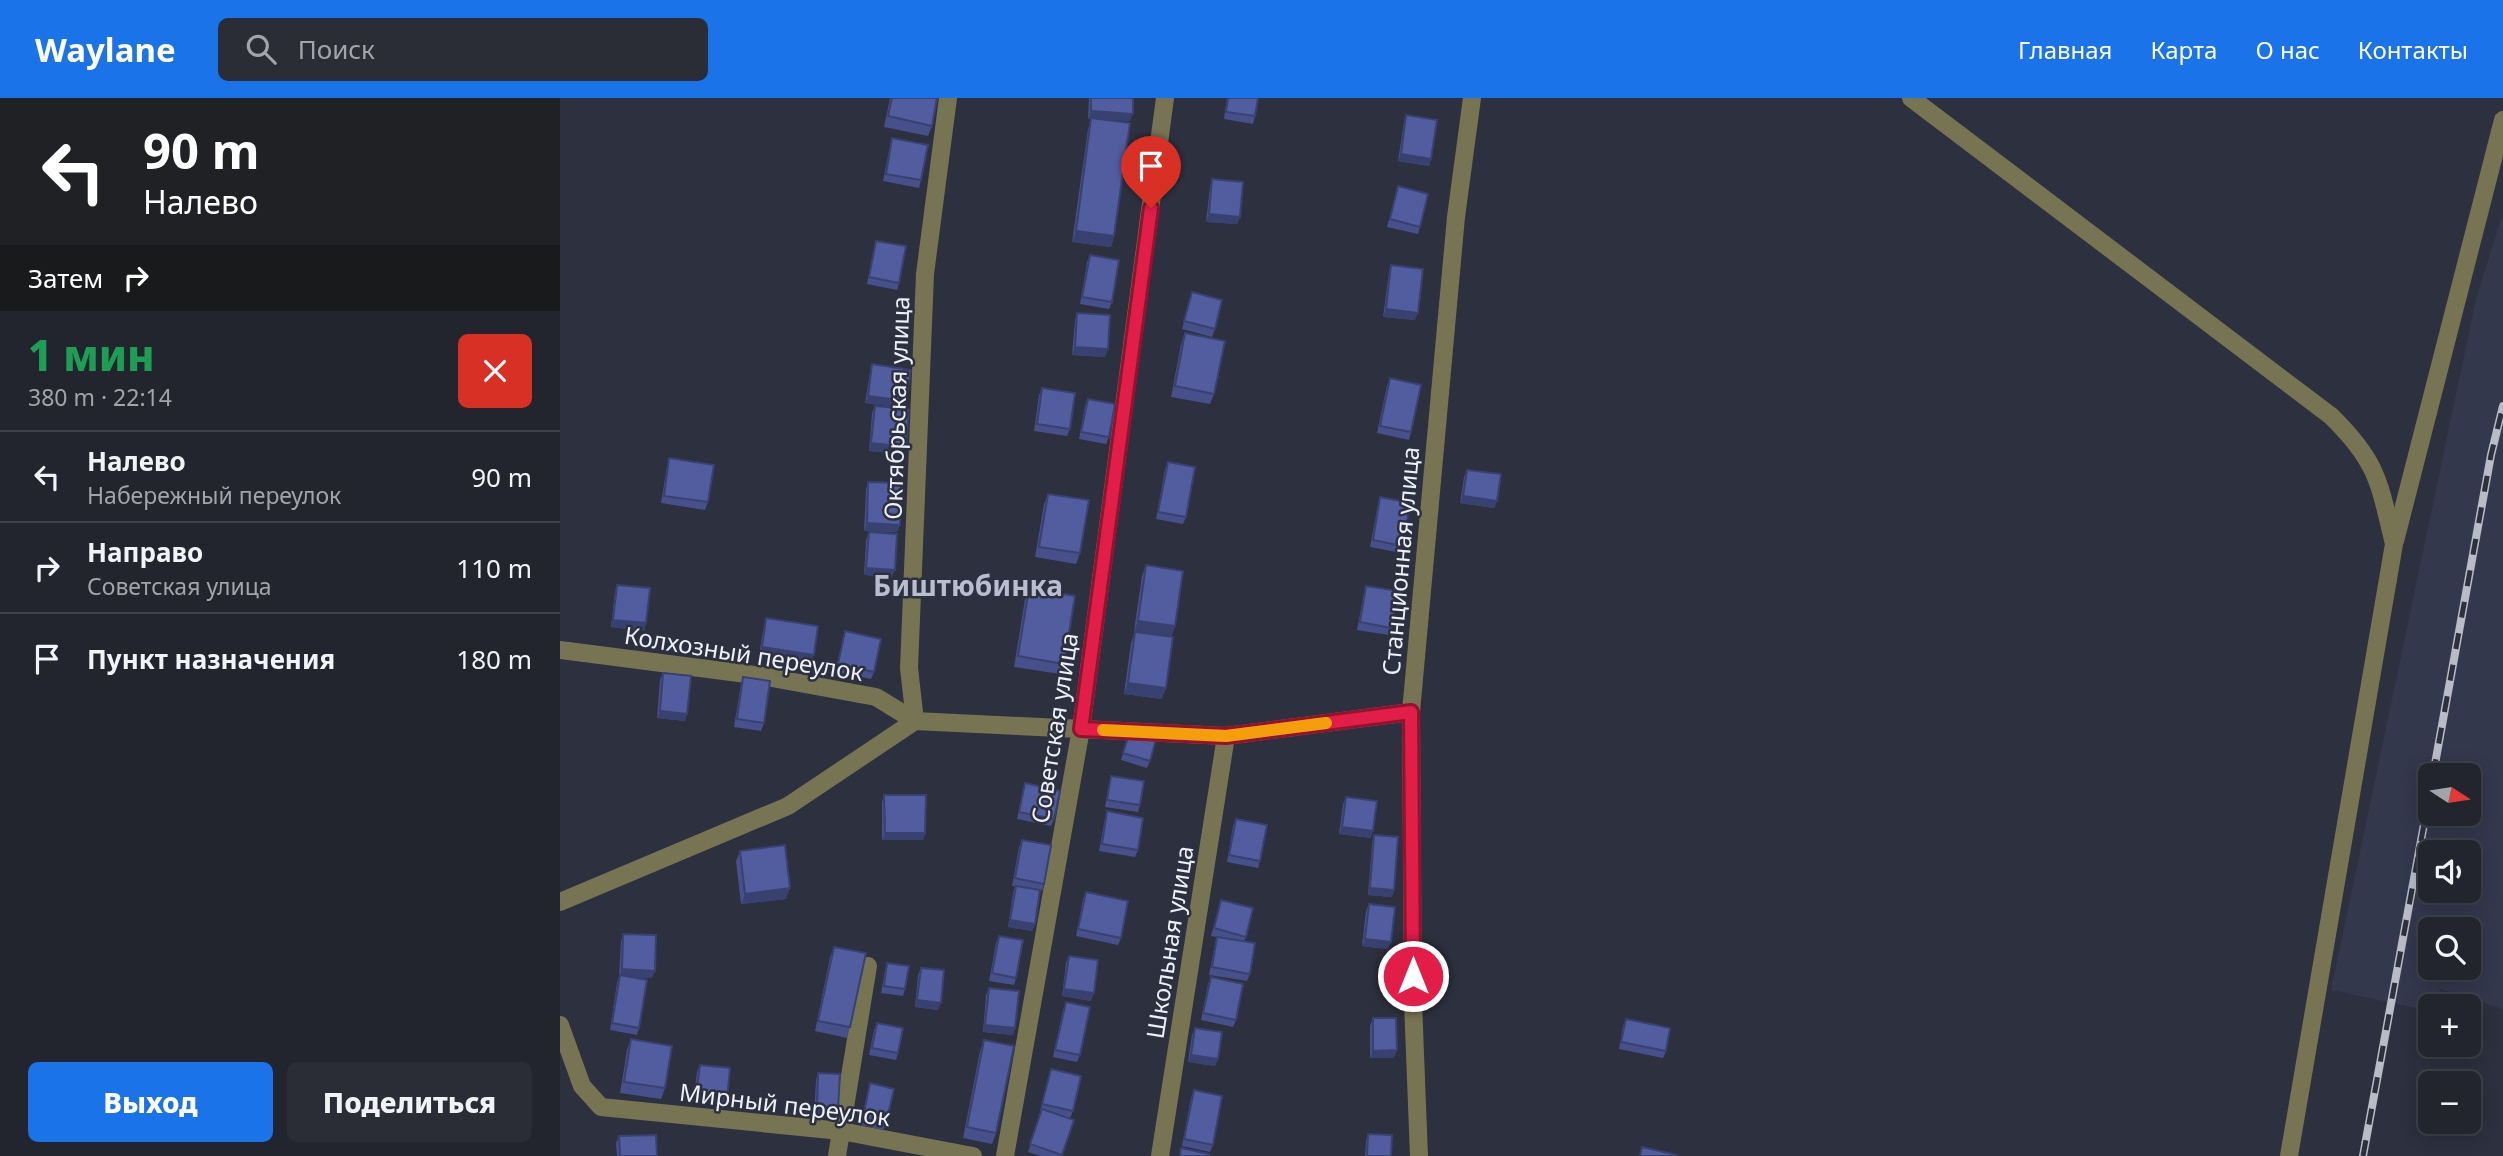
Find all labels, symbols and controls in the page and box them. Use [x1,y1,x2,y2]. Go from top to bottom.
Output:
search box [218,18,708,81]
text: Waylane [35,27,176,72]
icon: search [242,30,280,68]
text: Поиск [298,31,375,67]
text: Главная [2018,33,2112,66]
text: Карта [2150,33,2217,66]
text: О нас [2255,33,2320,66]
text: Контакты [2358,33,2468,66]
text: 90 m [143,117,260,183]
icon: left [28,126,119,217]
pin [1121,136,1181,208]
icon: arrive [1132,147,1170,185]
text: Налево [143,180,258,223]
icon: right [117,259,155,297]
text: Затем [28,260,103,296]
street label: Октябрьская улица [876,296,916,520]
text: 1 мин [28,326,155,383]
button: close [458,334,532,408]
text: 380 m · 22:14 [28,381,172,413]
text: Налево [87,443,186,479]
street label: Станционная улица [1374,445,1426,677]
icon: left [28,458,66,496]
text: 90 m [471,459,532,495]
text: Набережный переулок [87,479,341,511]
text: Направо [87,534,203,570]
icon: right [28,549,66,587]
text: 110 m [456,550,532,586]
district label: Биштюбинка [873,566,1063,604]
text: Советская улица [87,570,272,602]
street label: Колхозный переулок [622,618,866,688]
street label: Советская улица [1023,630,1085,826]
icon: arrive [28,640,66,678]
text: Пункт назначения [87,641,335,677]
text: 180 m [456,641,532,677]
north arrow [2418,763,2482,826]
map controls [2418,763,2481,1134]
button: sound [2418,840,2481,903]
street label: Школьная улица [1137,843,1201,1041]
button: search [2418,917,2481,980]
position arrow [1376,939,1450,1013]
button: + [2418,994,2481,1057]
button: Выход [28,1062,273,1142]
button: Поделиться [287,1062,532,1142]
button: − [2418,1071,2481,1134]
street label: Мирный переулок [678,1075,893,1133]

